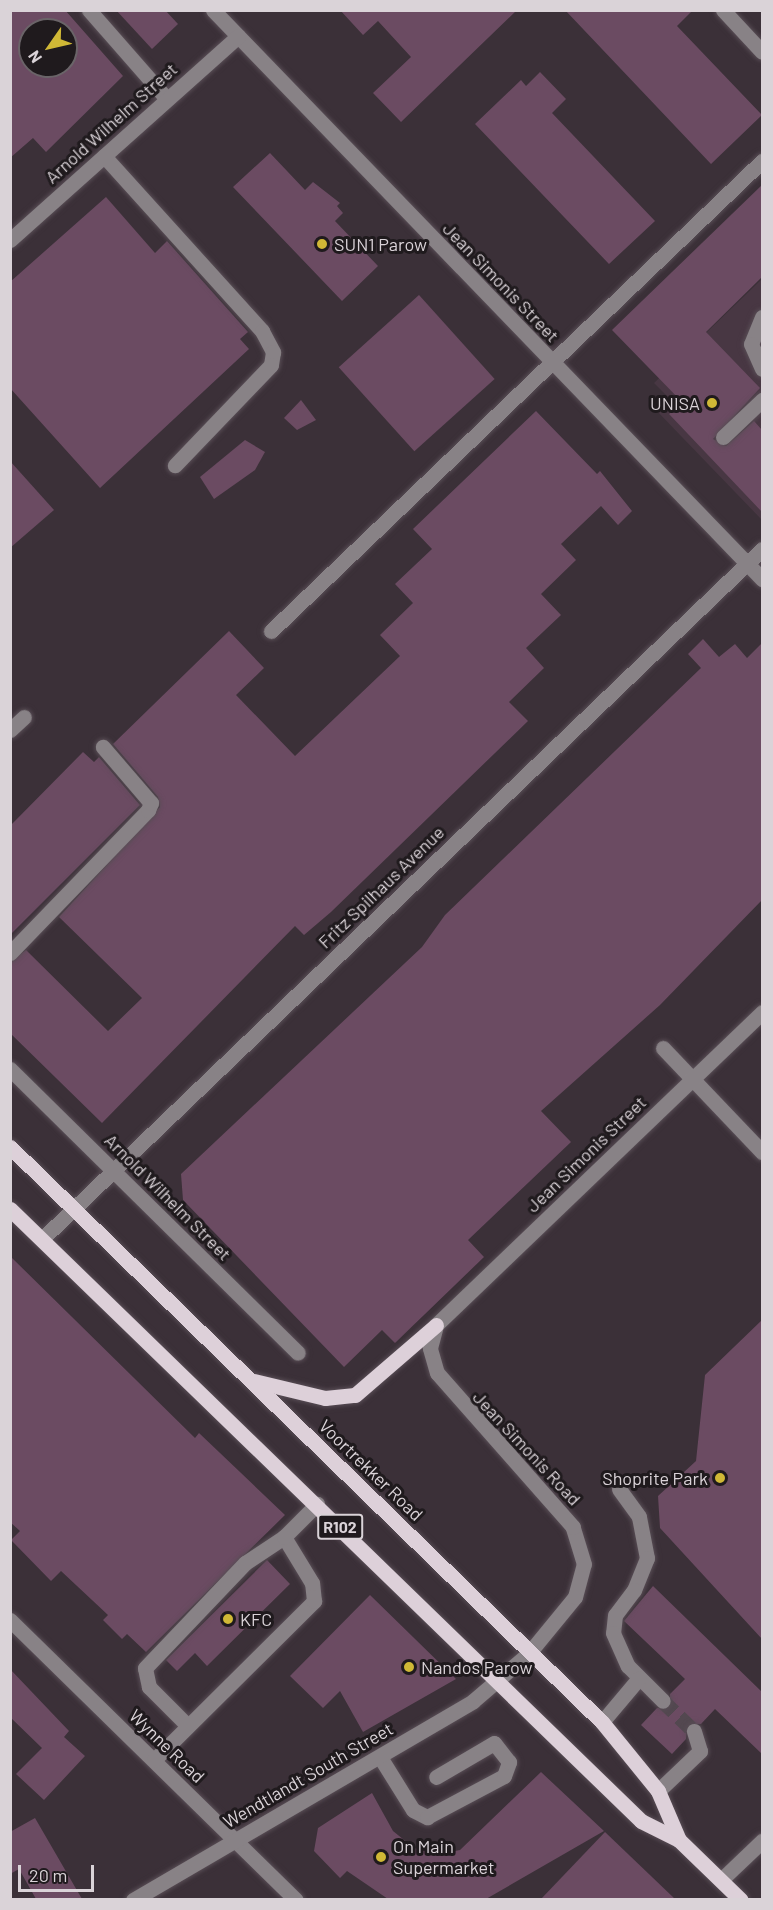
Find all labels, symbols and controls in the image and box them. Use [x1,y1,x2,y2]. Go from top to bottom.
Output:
north arrow [18,18,78,78]
text: N [23,48,45,67]
street label: Arnold Wilhelm Street [41,58,181,188]
street label: Jean Simonis Street [438,218,564,346]
place label: SUN1 Parow [334,233,427,255]
marker: SUN1 Parow [315,237,329,251]
place label: UNISA [650,392,700,414]
marker: UNISA [705,396,719,410]
street label: Fritz Spilhaus Avenue [314,821,448,953]
street label: Jean Simonis Street [522,1091,650,1217]
street label: Arnold Wilhelm Street [100,1129,236,1265]
street label: Jean Simonis Road [468,1386,586,1510]
street label: Voortrekker Road [315,1415,427,1525]
place label: Shoprite Park [602,1467,708,1489]
marker: Shoprite Park [713,1471,727,1485]
road number: R102 [316,1514,364,1540]
place label: KFC [240,1608,272,1630]
marker: KFC [221,1612,235,1626]
place label: Nandos Parow [421,1656,533,1678]
marker: Nandos Parow [402,1660,416,1674]
street label: Wynne Road [125,1705,209,1787]
street label: Wendtlandt South Street [219,1718,397,1832]
place label: On Main Supermarket [393,1836,494,1878]
marker: On Main Supermarket [374,1850,388,1864]
scale bar [21,1853,98,1891]
text: 20 m [29,1864,67,1886]

